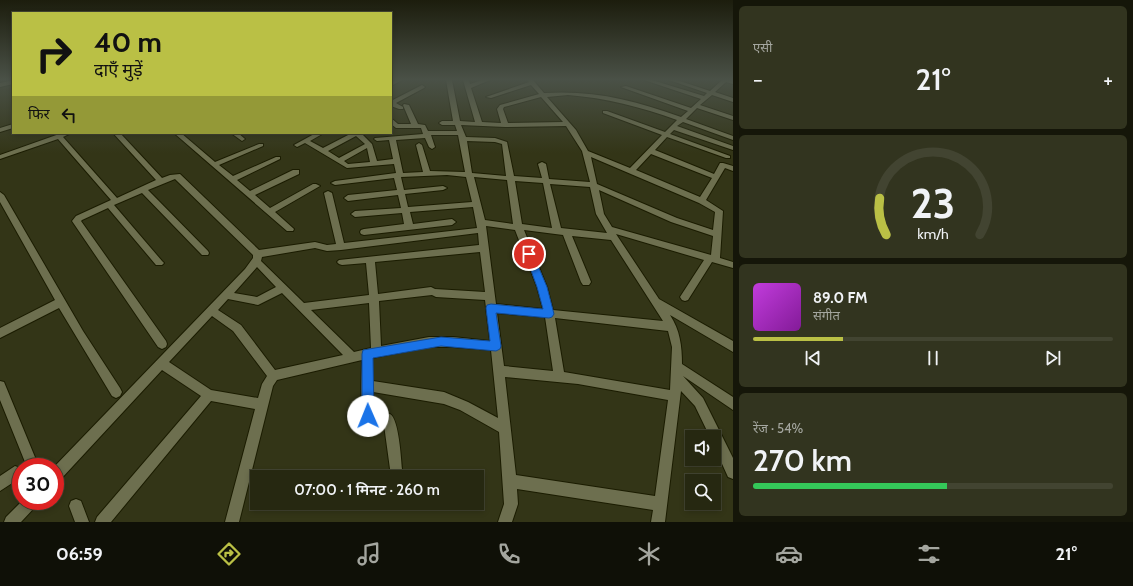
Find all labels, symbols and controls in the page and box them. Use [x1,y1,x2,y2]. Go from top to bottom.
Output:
text: 40 m [94,25,162,59]
icon: right [28,28,80,80]
text: एसी [753,39,772,55]
text: दाएँ मुड़ें [94,59,143,81]
text: 21° [915,61,951,98]
text: − [753,66,763,93]
text: + [1103,66,1113,93]
icon: left [58,104,80,126]
text: फिर [28,105,50,123]
text: 23 [911,177,955,227]
text: km/h [917,224,949,242]
pin [512,237,546,271]
icon: arrive [518,243,540,265]
text: 89.0 FM [813,289,868,307]
text: संगीत [813,307,840,323]
icon: previous [802,347,824,369]
icon: pause [922,347,944,369]
icon: next [1042,347,1064,369]
position arrow [347,395,389,437]
text: रेंज · 54% [753,420,803,436]
map controls [685,430,721,510]
button: sound [685,430,721,466]
text: 270 km [753,442,852,479]
speed limit sign: 30 [12,458,64,510]
button: search [685,474,721,510]
text: 07:00 · 1 मिनट · 260 m [294,481,440,499]
icon: directions [215,540,243,568]
icon: music [355,540,383,568]
icon: phone [495,540,523,568]
icon: climate [635,540,663,568]
icon: car [775,540,803,568]
icon: filters [915,540,943,568]
text: 06:59 [56,543,103,565]
text: 21° [1056,543,1077,565]

